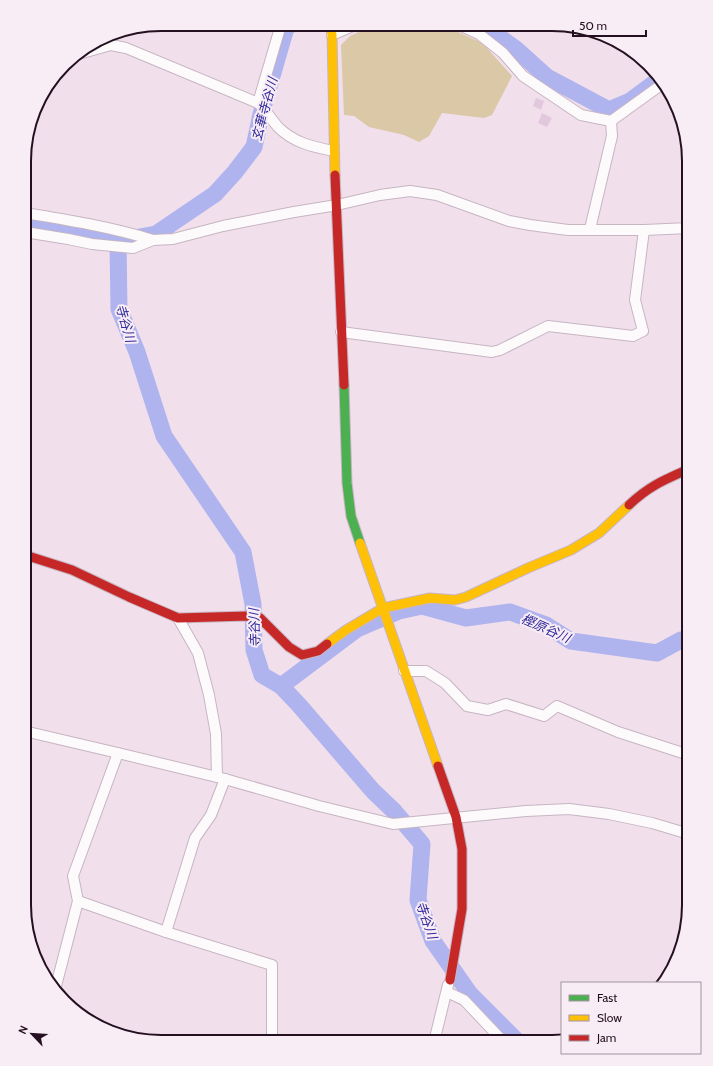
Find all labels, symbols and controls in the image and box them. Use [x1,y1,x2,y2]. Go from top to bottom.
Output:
scale bar [573,12,646,38]
text: 50 m [579,18,607,33]
water label: 玄華寺谷川 [248,74,281,142]
water label: 寺谷川 [113,302,140,346]
water label: 寺谷川 [245,606,263,648]
water label: 樫原谷川 [519,610,575,647]
water label: 寺谷川 [413,899,442,943]
legend [561,982,701,1054]
text: Fast [597,990,617,1005]
text: Slow [597,1010,622,1025]
north arrow [12,1014,52,1054]
text: N [15,1023,31,1036]
text: Jam [596,1030,616,1045]

